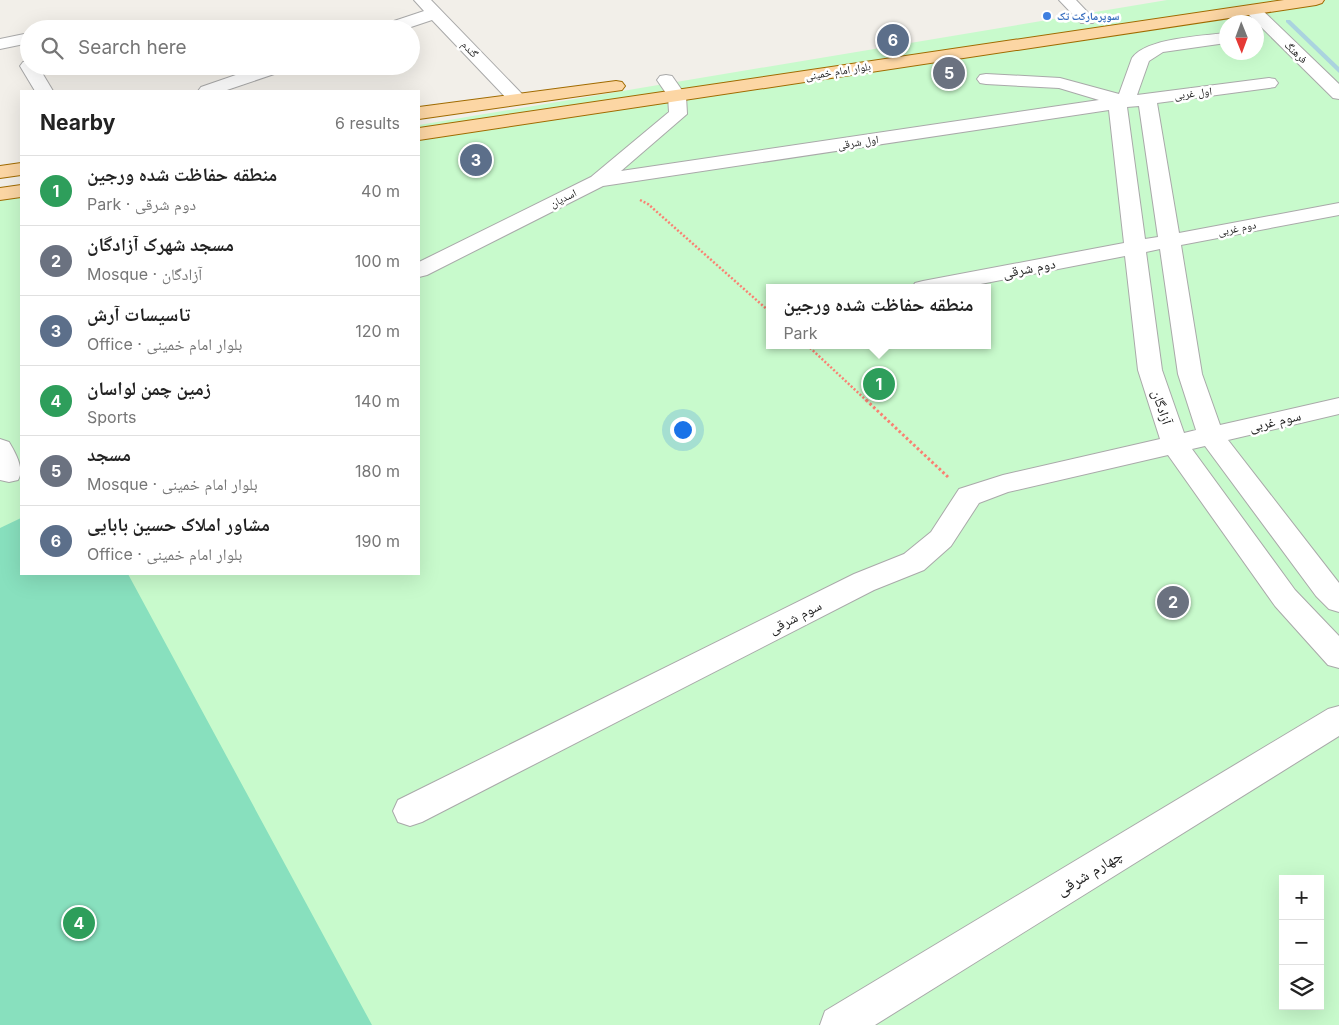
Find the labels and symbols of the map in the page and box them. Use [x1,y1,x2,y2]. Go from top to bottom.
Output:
place label: سوپرمارکت تک [1057,9,1120,23]
marker: سوپرمارکت تک [1041,10,1053,22]
north arrow [1219,15,1264,60]
pin: 6 [877,21,909,59]
street label: گندم [459,38,482,61]
street label: فرهنگ [1282,38,1311,66]
pin: 5 [933,54,965,92]
street label: بلوار امام خمینی [804,59,872,83]
street label: اول غربی [1173,84,1213,102]
street label: اول شرقی [837,132,879,152]
pin: 3 [460,141,492,179]
street label: اسدیان [547,186,579,210]
street label: دوم غربی [1217,217,1258,239]
street label: دوم شرقی [1001,254,1057,283]
pin: 1 [863,365,895,403]
street label: آزادگان [1148,387,1176,427]
street label: سوم غربی [1247,406,1303,437]
your location [670,417,696,443]
pin: 2 [1157,583,1189,621]
street label: سوم شرقی [766,596,825,639]
street label: چهارم شرقی [1052,844,1126,900]
pin: 4 [63,904,95,942]

